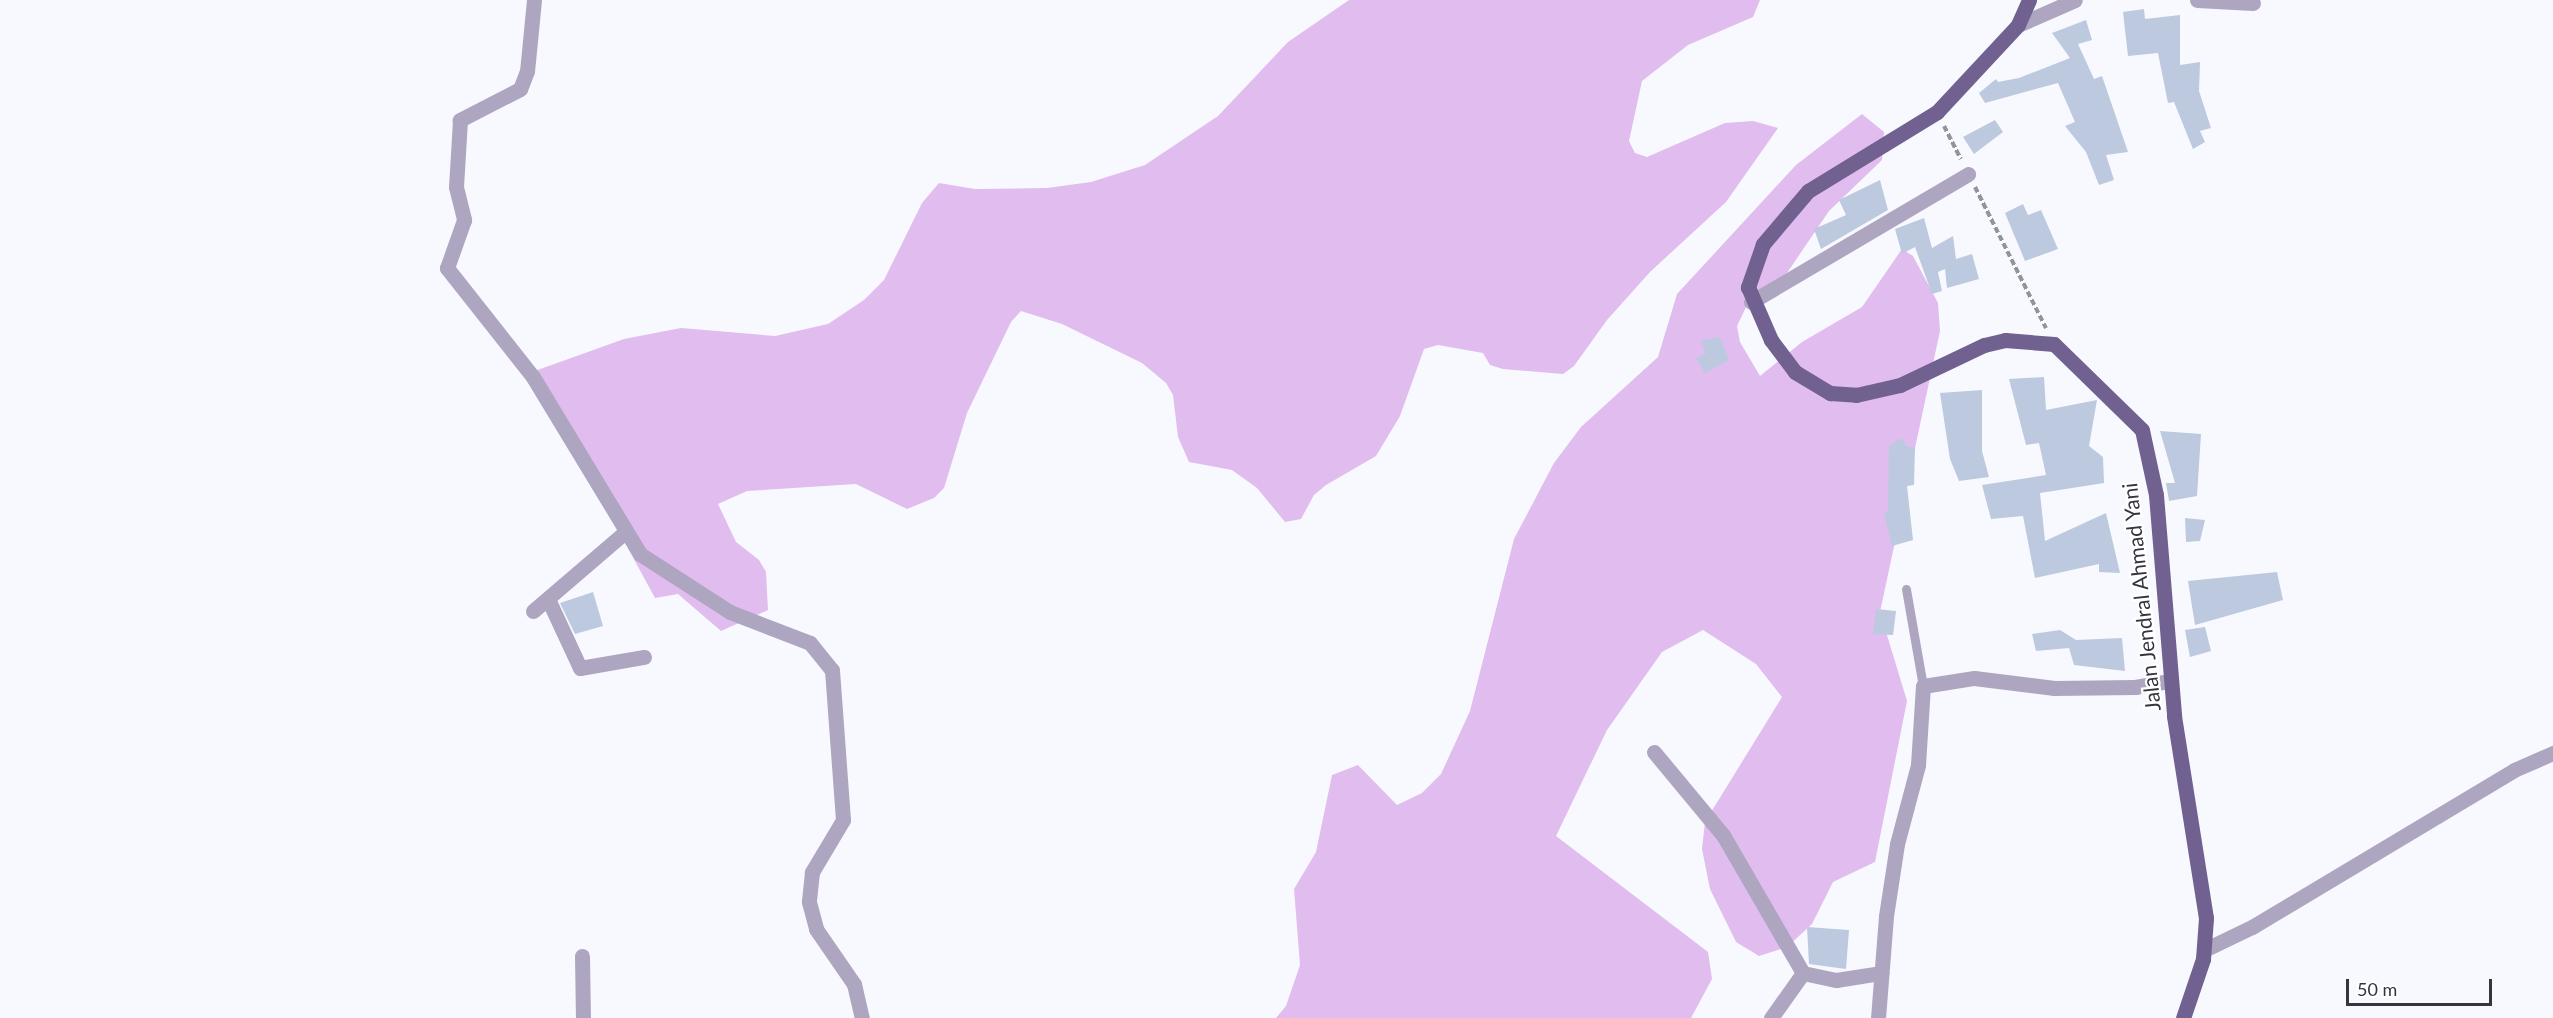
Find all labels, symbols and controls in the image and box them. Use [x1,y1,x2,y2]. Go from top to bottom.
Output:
street label: Jalan Jendral Ahmad Yani [2116,481,2166,713]
scale bar [2349,967,2494,1005]
text: 50 m [2357,978,2397,1000]

